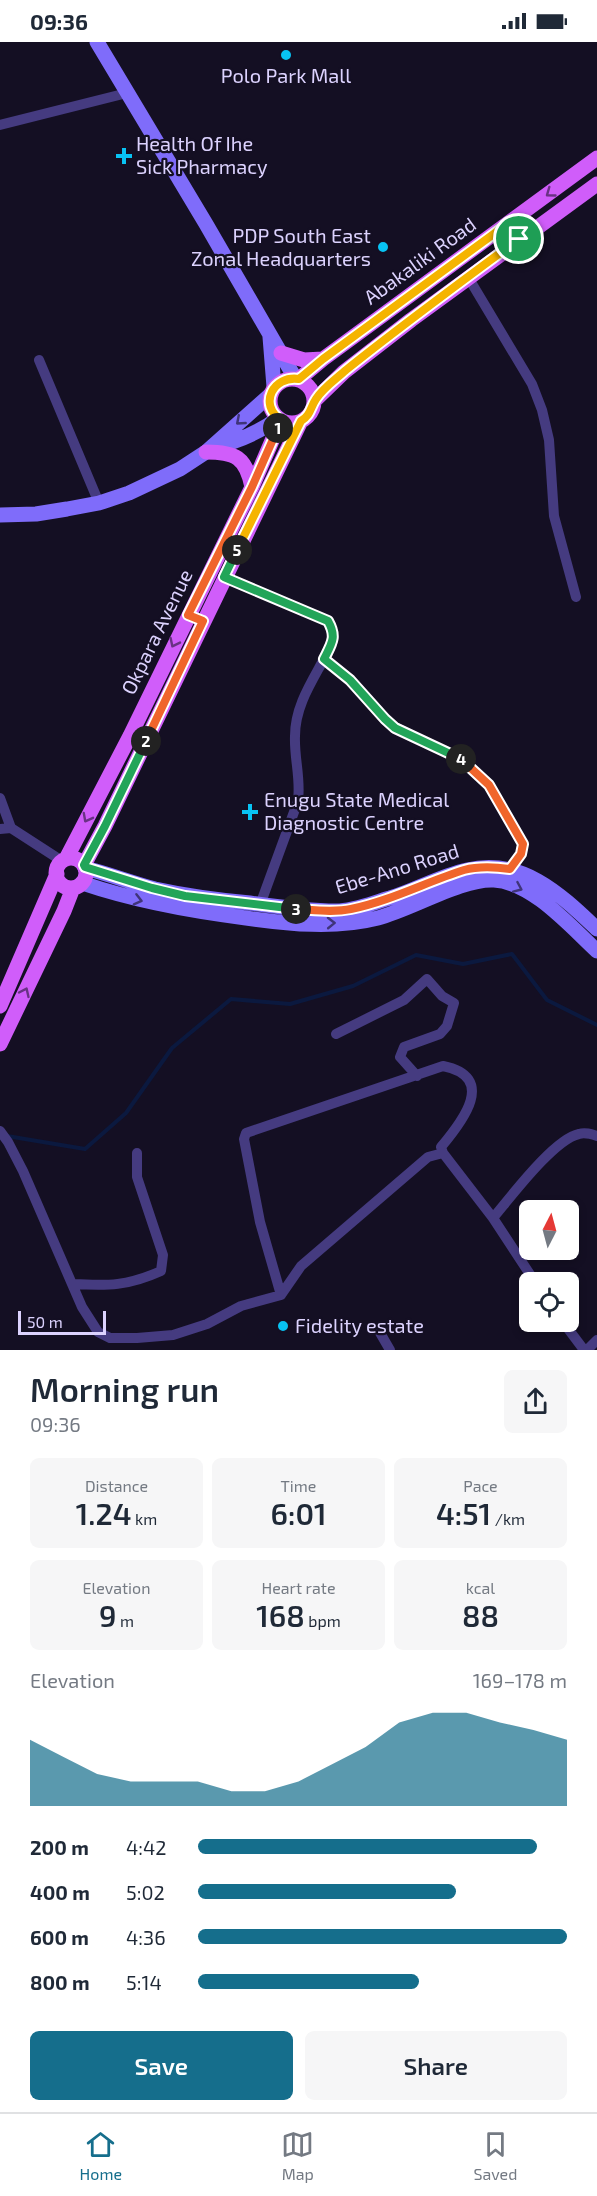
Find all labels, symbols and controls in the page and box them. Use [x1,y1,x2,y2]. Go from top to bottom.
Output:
text: 09:36 [30,8,88,34]
marker: Polo Park Mall [279,48,293,62]
place label: Polo Park Mall [221,63,351,87]
place label: Health Of Ihe Sick Pharmacy [136,131,268,178]
marker: Health Of Ihe Sick Pharmacy [117,149,131,163]
one-way arrow [545,185,556,196]
street label: Abakaliki Road [359,212,480,309]
pin [493,213,544,264]
icon: arrive [502,222,535,255]
place label: PDP South East Zonal Headquarters [191,223,371,270]
marker: PDP South East Zonal Headquarters [376,240,390,254]
pin: 1 [263,413,293,443]
one-way arrow [236,414,247,425]
text: 1 [275,418,281,437]
pin: 5 [222,535,252,565]
text: 5 [233,540,241,559]
street label: Okpara Avenue [115,565,197,698]
one-way arrow [170,637,182,648]
pin: 2 [131,726,161,756]
text: 2 [141,731,151,750]
pin: 4 [446,744,476,774]
text: 4 [456,749,466,768]
place label: Enugu State Medical Diagnostic Centre [264,787,449,834]
marker: Enugu State Medical Diagnostic Centre [241,803,259,821]
one-way arrow [83,811,95,822]
street label: Ebe-Ano Road [332,838,462,898]
one-way arrow [511,880,522,892]
one-way arrow [133,892,143,905]
pin: 3 [281,894,311,924]
text: 3 [291,899,301,918]
one-way arrow [327,917,336,930]
one-way arrow [18,987,30,998]
north arrow [519,1200,579,1260]
map controls [519,1200,579,1332]
button: locate [519,1272,579,1332]
scale bar [18,1308,106,1336]
text: 50 m [27,1312,63,1331]
place label: Fidelity estate [295,1313,424,1337]
marker: Fidelity estate [276,1319,290,1333]
text: Morning run [30,1369,219,1409]
button: share [504,1370,567,1433]
text: 09:36 [30,1412,81,1436]
text: Distance [85,1476,148,1495]
text: Time [281,1476,316,1495]
text: Pace [463,1476,498,1495]
text: 1.24 [76,1495,131,1531]
text: 6:01 [270,1495,327,1531]
text: 4:51 [436,1495,491,1531]
text: km [131,1509,157,1528]
text: /km [491,1509,525,1528]
text: Elevation [83,1578,150,1597]
text: Heart rate [261,1578,336,1597]
text: kcal [466,1578,495,1597]
text: 9 [99,1597,116,1633]
text: 168 [256,1597,305,1633]
text: 88 [462,1597,499,1633]
text: m [116,1611,134,1630]
text: bpm [305,1611,341,1630]
text: Elevation [30,1668,115,1692]
text: 169–178 m [473,1668,567,1692]
text: 200 m [30,1835,89,1859]
text: 4:42 [126,1835,167,1859]
text: 400 m [30,1880,90,1904]
text: 5:02 [126,1880,165,1904]
text: 600 m [30,1925,89,1949]
text: 4:36 [126,1925,166,1949]
text: 800 m [30,1970,90,1994]
text: 5:14 [126,1970,162,1994]
button: Save [30,2031,293,2100]
button: Share [305,2031,567,2100]
tab: Home [80,2128,122,2183]
tab: Map [281,2128,314,2183]
tab: Saved [473,2128,517,2183]

